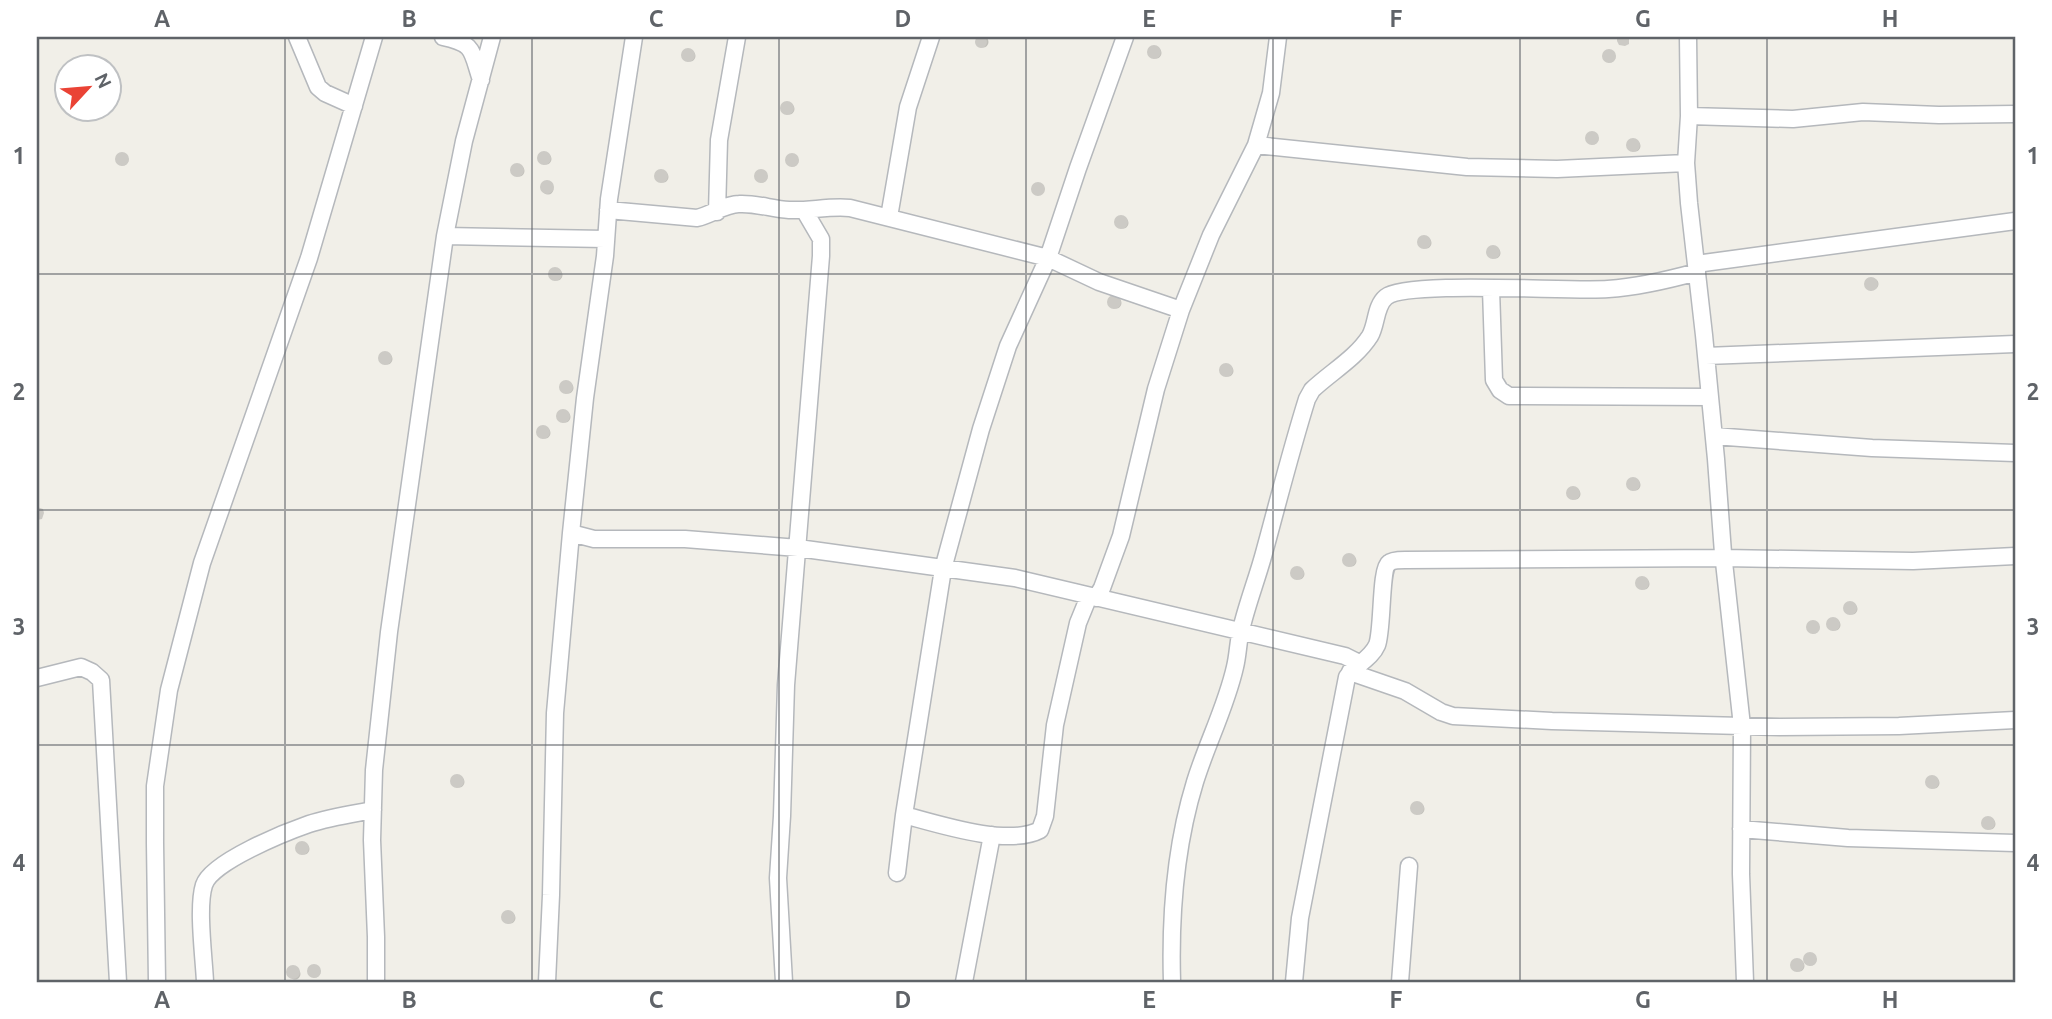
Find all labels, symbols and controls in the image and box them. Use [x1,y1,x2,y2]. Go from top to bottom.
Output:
text: A [154,6,170,31]
text: B [401,6,417,31]
text: C [649,6,664,31]
text: D [895,6,911,31]
text: E [1142,6,1156,31]
text: F [1390,6,1403,31]
text: G [1635,6,1651,31]
text: H [1882,6,1898,31]
north arrow [52,52,122,122]
text: N [90,69,116,92]
text: 1 [13,143,25,168]
text: 1 [2027,143,2039,168]
text: 2 [13,379,25,404]
text: 2 [2027,379,2039,404]
text: 3 [13,614,25,639]
text: 3 [2027,614,2039,639]
text: 4 [13,850,26,875]
text: 4 [2027,850,2040,875]
text: A [154,987,170,1012]
text: B [401,987,417,1012]
text: C [649,987,664,1012]
text: D [895,987,911,1012]
text: E [1142,987,1156,1012]
text: F [1390,987,1403,1012]
text: G [1635,987,1651,1012]
text: H [1882,987,1898,1012]

